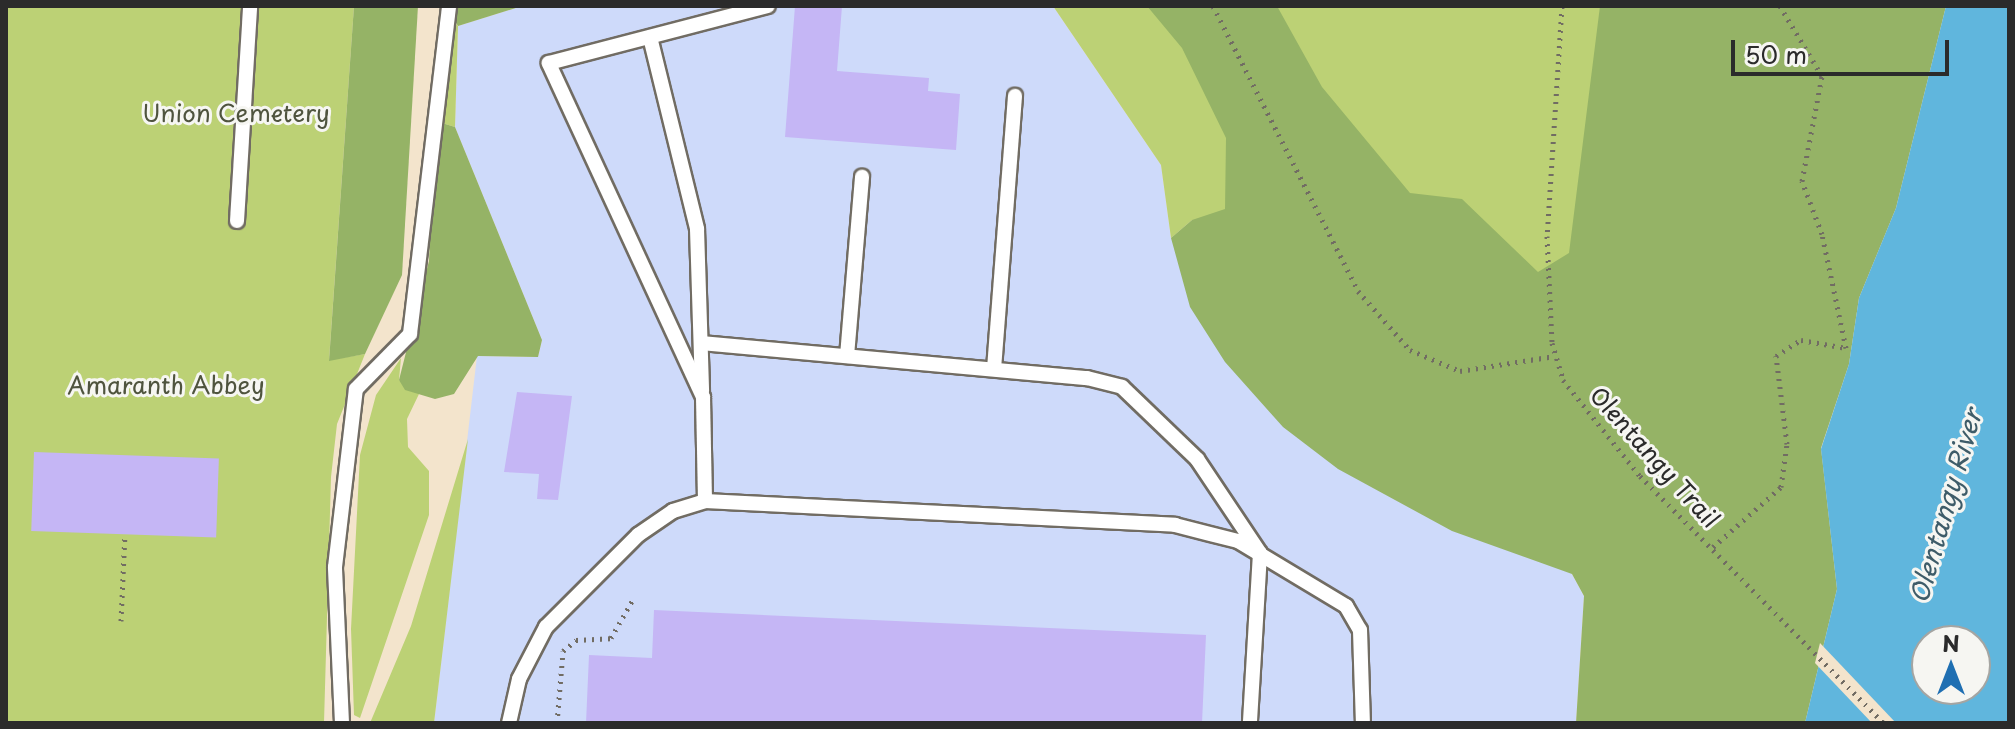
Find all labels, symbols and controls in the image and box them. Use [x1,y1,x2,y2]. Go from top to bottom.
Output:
scale bar [1735,24,1953,74]
text: 50 m [1745,36,1807,72]
park label: Union Cemetery [142,99,330,127]
park label: Amaranth Abbey [67,371,265,399]
street label: Olentangy Trail [1584,380,1726,534]
water label: Olentangy River [1902,405,1988,607]
north arrow [1911,625,1991,705]
text: N [1942,626,1960,659]

